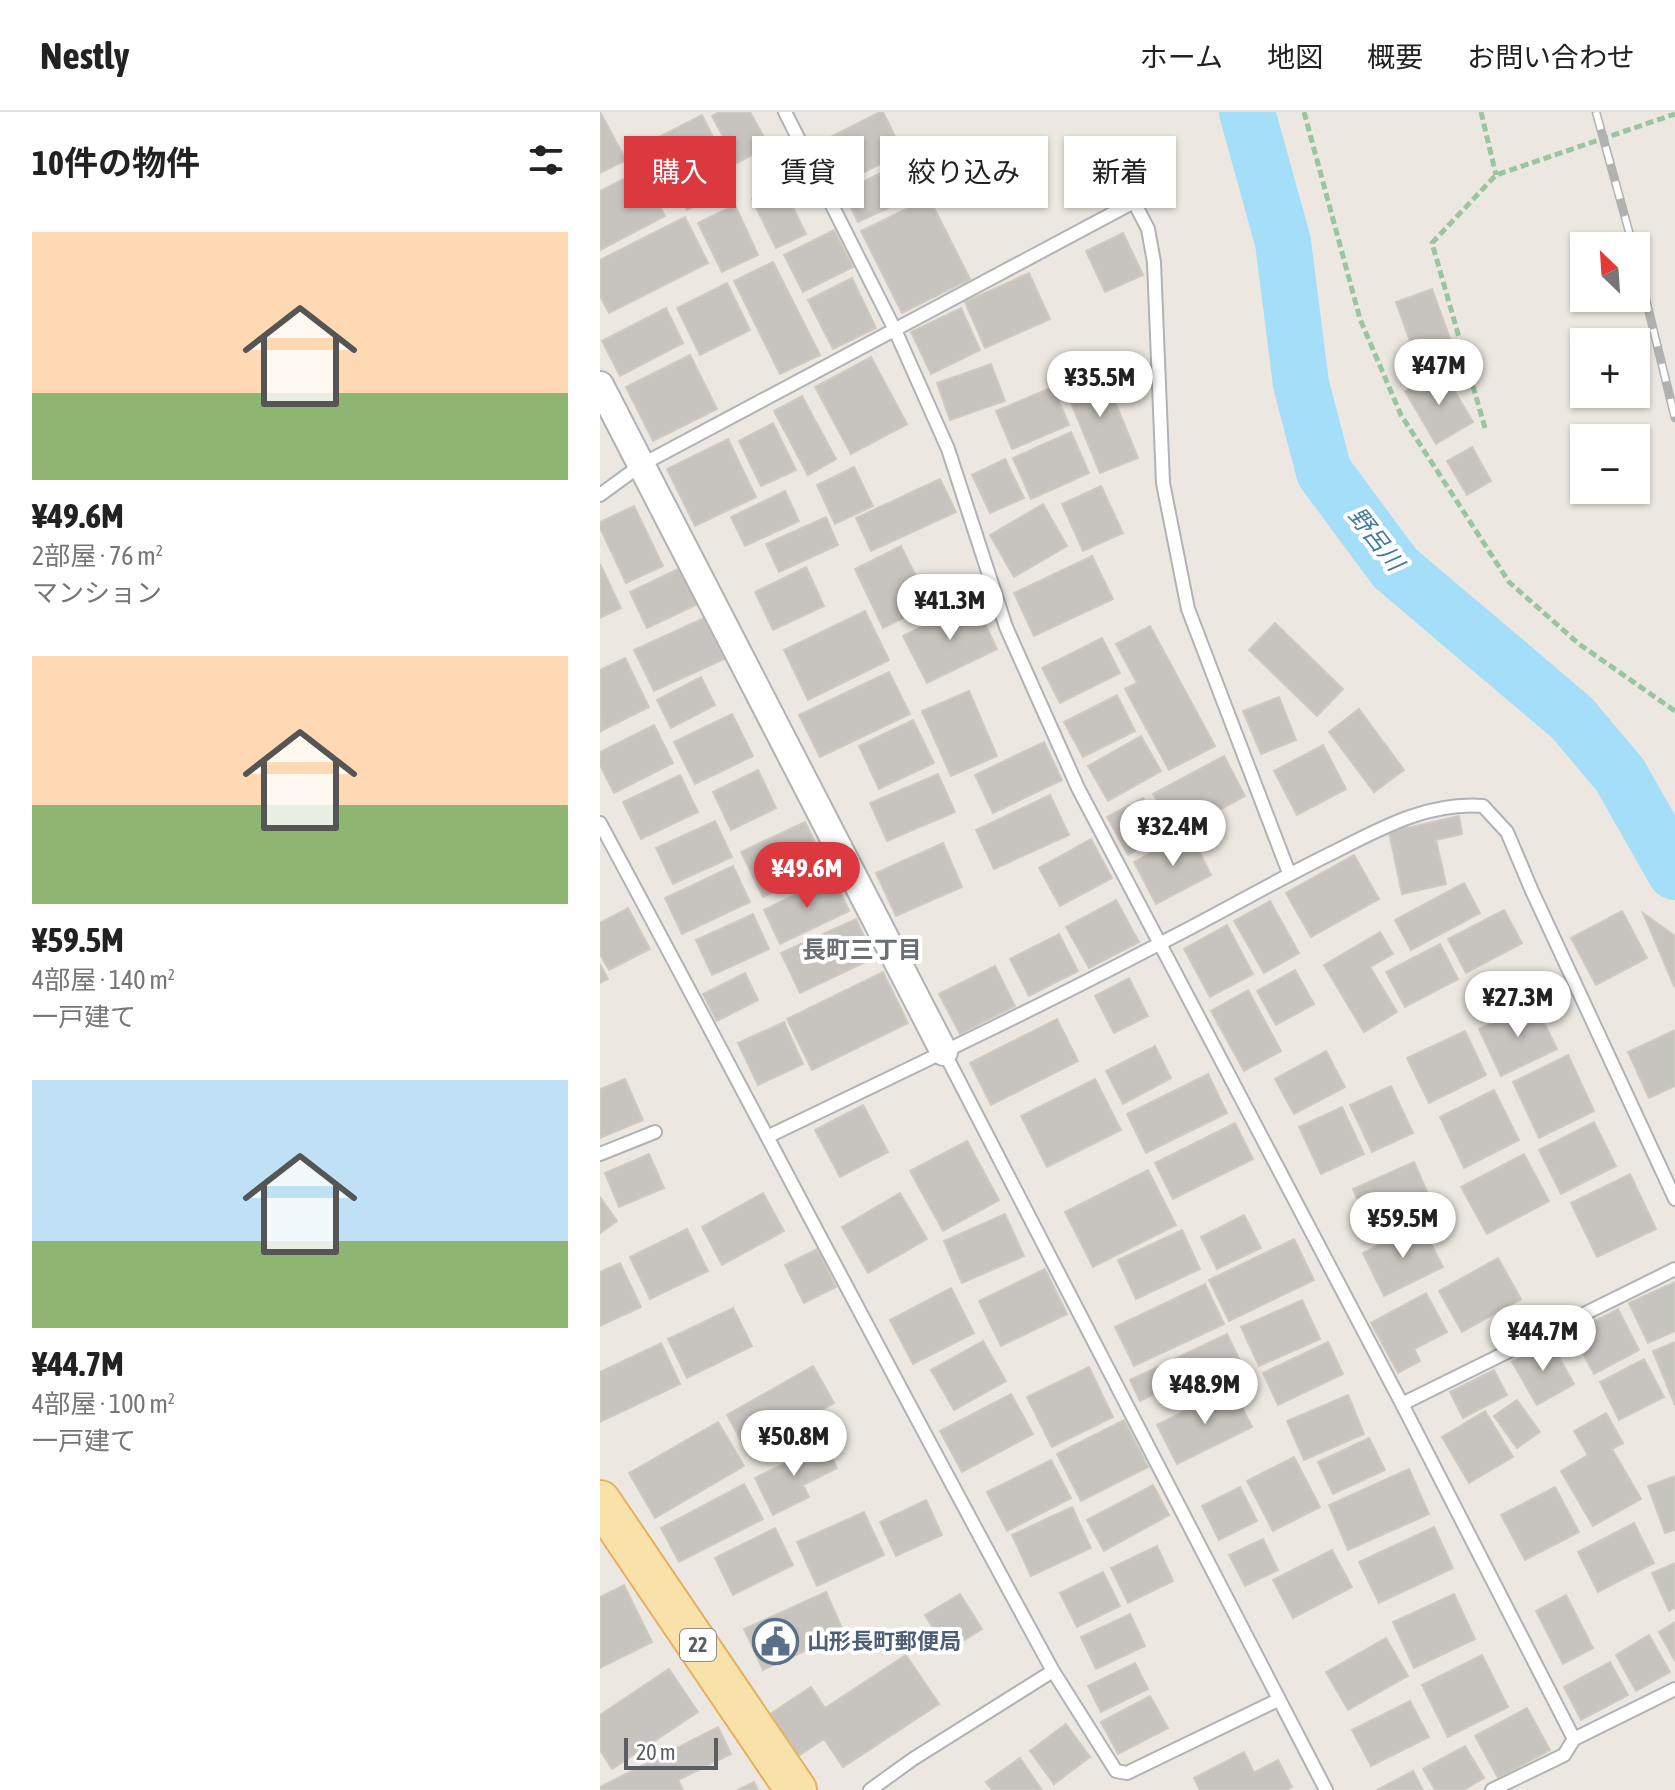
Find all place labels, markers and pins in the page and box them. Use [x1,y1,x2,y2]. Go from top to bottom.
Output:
pin: ¥47M [1392,339,1486,407]
pin: ¥35.5M [1035,351,1165,419]
pin: ¥41.3M [885,574,1015,642]
pin: ¥32.4M [1108,800,1238,868]
pin: ¥49.6M [742,842,872,910]
pin: ¥27.3M [1453,971,1583,1039]
pin: ¥59.5M [1338,1192,1468,1260]
pin: ¥44.7M [1478,1305,1608,1373]
pin: ¥48.9M [1140,1358,1270,1426]
pin: ¥50.8M [729,1410,859,1478]
public building icon: 山形長町郵便局 [752,1617,800,1665]
place label: 山形長町郵便局 [807,1628,961,1654]

